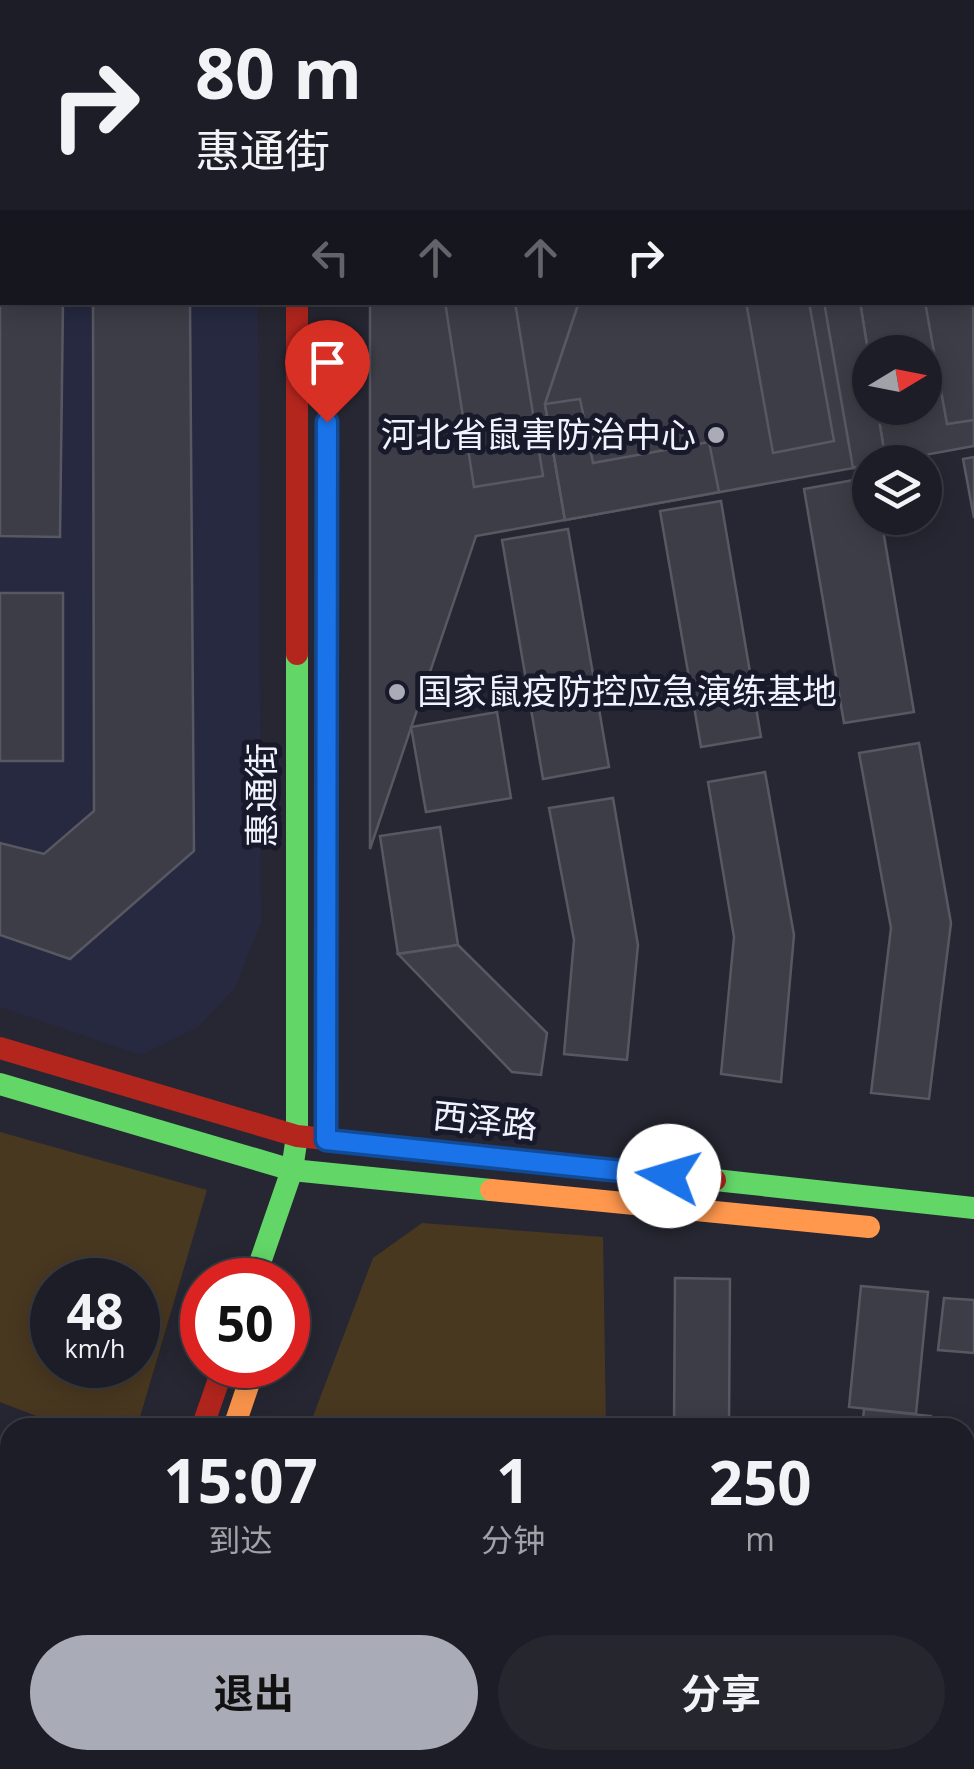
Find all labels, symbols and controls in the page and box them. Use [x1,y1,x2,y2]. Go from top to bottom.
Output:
text: 80 m [195,24,362,120]
icon: right [30,40,160,170]
text: 惠通街 [195,119,330,180]
icon: left [303,230,358,285]
icon: ahead [408,230,463,285]
icon: ahead [513,230,568,285]
icon: right [618,230,673,285]
pin [285,320,370,423]
icon: arrive [300,335,355,390]
north arrow [852,335,942,425]
map controls [852,335,942,535]
place label: 河北省鼠害防治中心 [381,410,696,457]
marker: 河北省鼠害防治中心 [705,424,727,446]
button: layers [852,445,942,535]
place label: 国家鼠疫防控应急演练基地 [417,667,837,714]
marker: 国家鼠疫防控应急演练基地 [386,681,408,703]
street label: 惠通街 [237,742,284,848]
street label: 西泽路 [430,1091,540,1148]
position arrow [617,1124,721,1228]
speed limit sign: 50 [180,1258,310,1388]
text: 48 [66,1277,124,1345]
text: km/h [65,1331,125,1365]
text: 15:07 [163,1439,318,1521]
text: 1 [496,1439,530,1521]
text: 250 [709,1441,812,1523]
text: m [745,1517,775,1560]
text: 到达 [209,1518,273,1561]
text: 分钟 [481,1518,545,1561]
button: 退出 [30,1635,478,1750]
button: 分享 [498,1635,945,1750]

